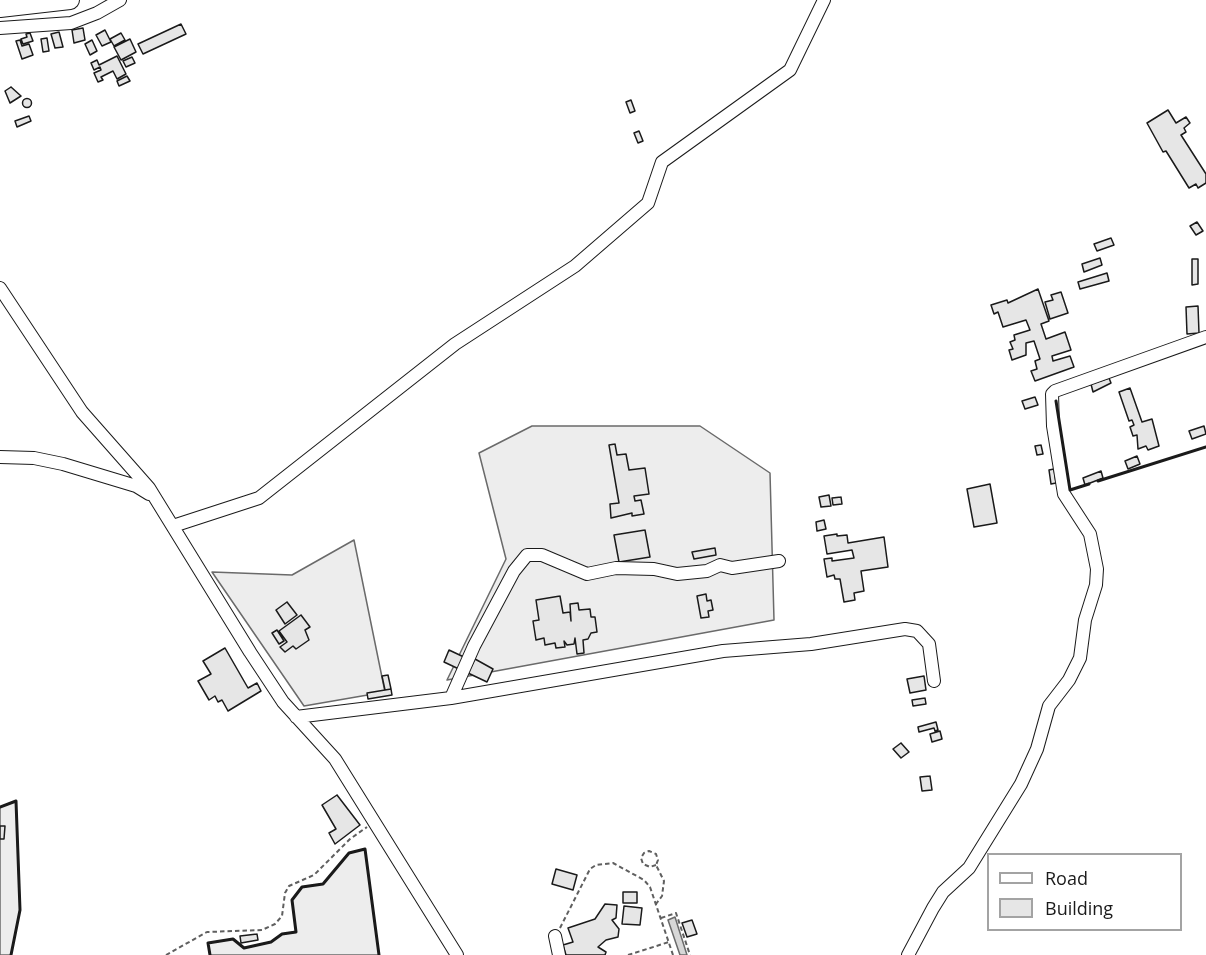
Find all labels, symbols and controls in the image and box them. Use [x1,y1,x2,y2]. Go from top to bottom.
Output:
legend [987,853,1182,931]
text: Road [1045,866,1088,890]
text: Building [1045,896,1113,920]

